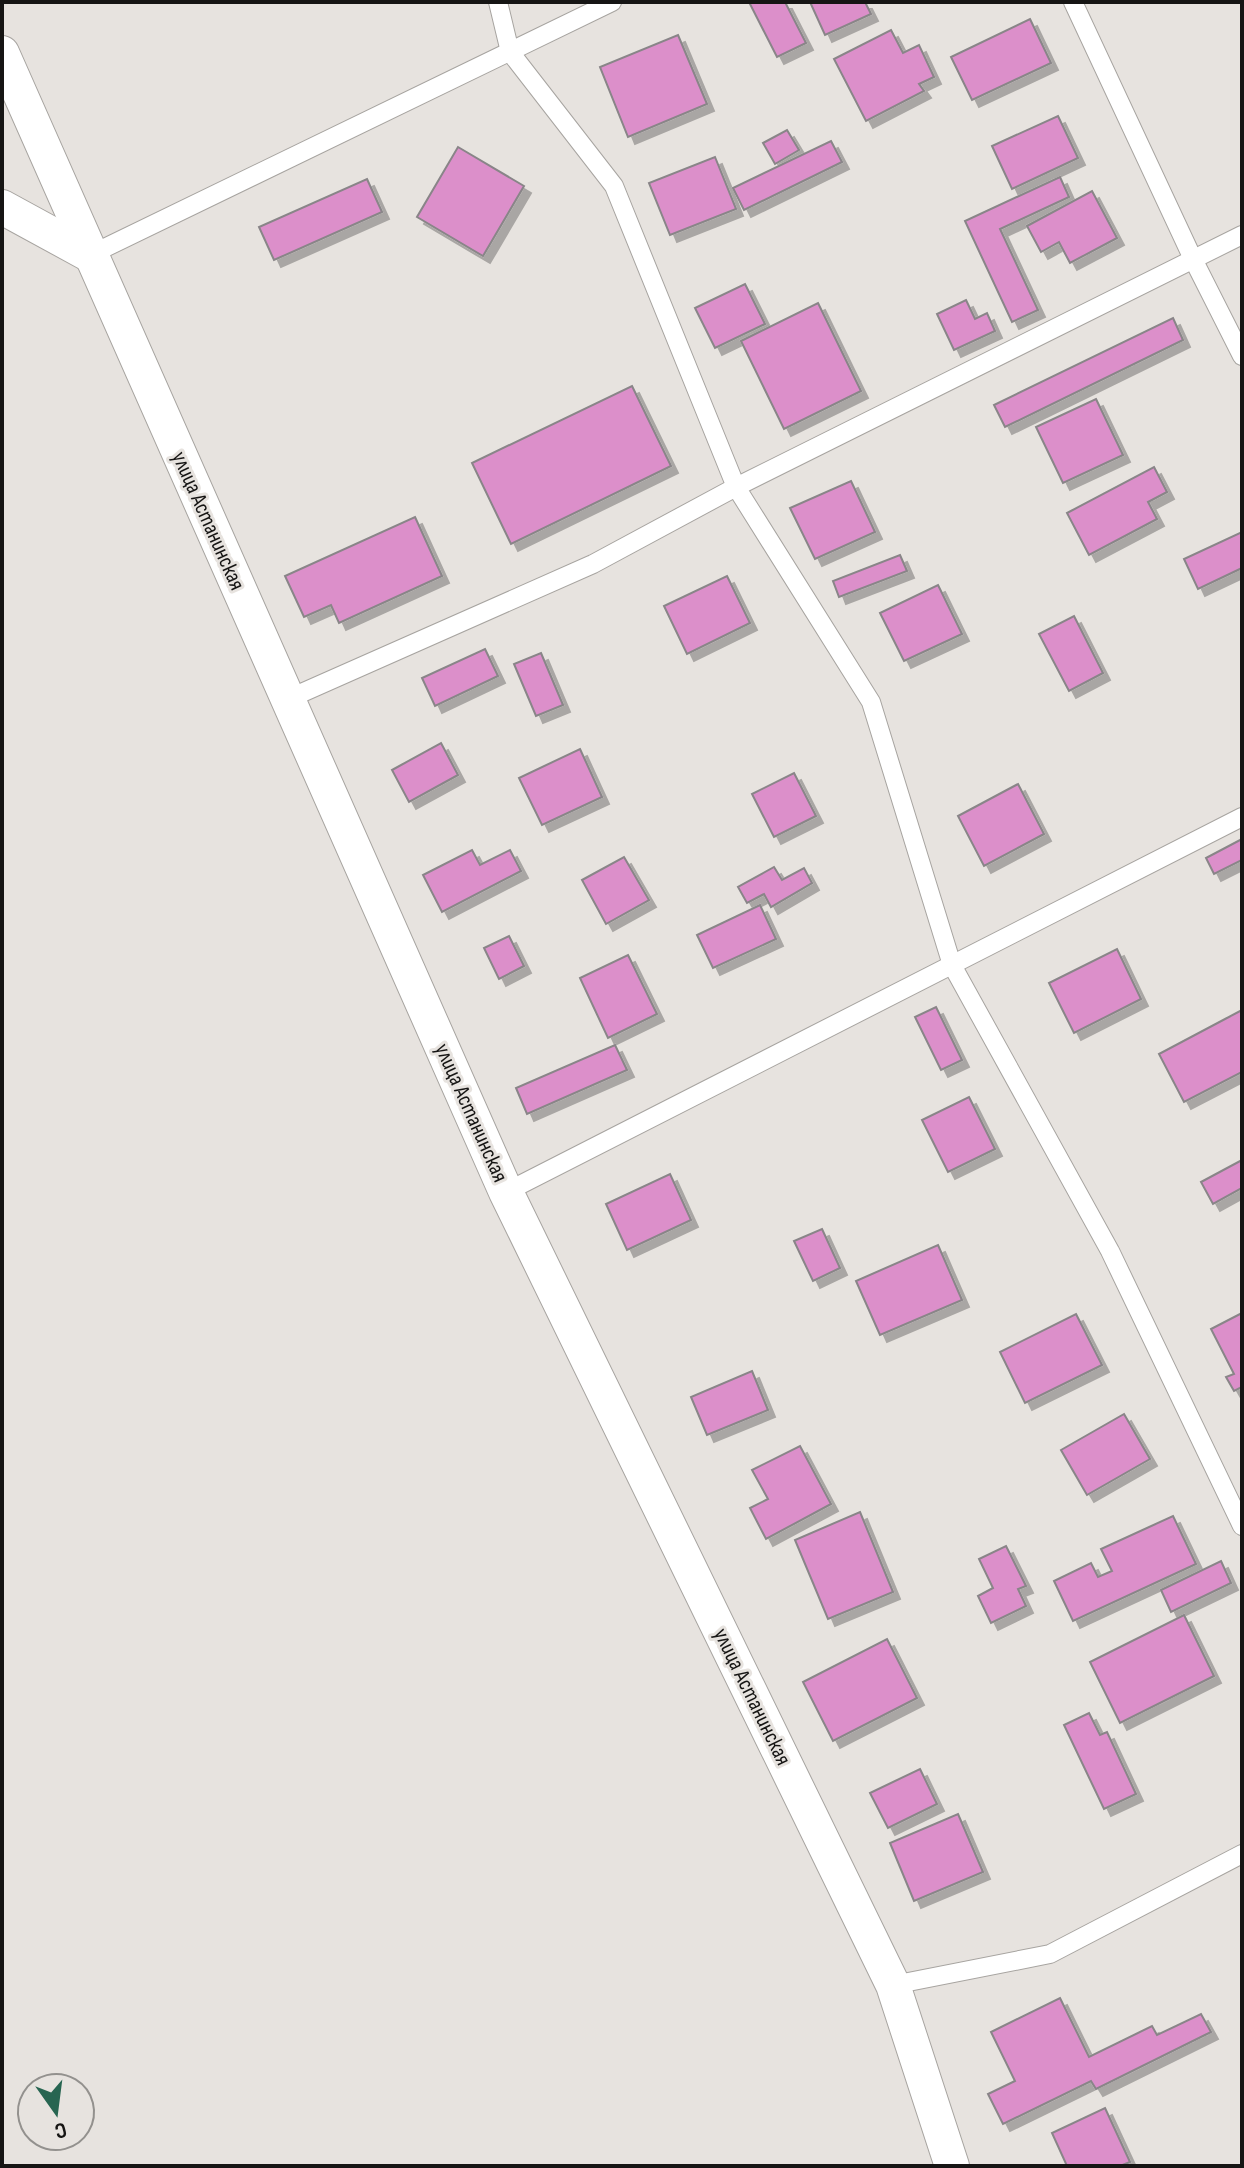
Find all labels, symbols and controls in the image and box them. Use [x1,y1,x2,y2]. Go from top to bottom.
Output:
street label: улица Астанинская [165,447,251,595]
street label: улица Астанинская [428,1039,514,1187]
street label: улица Астанинская [707,1624,797,1770]
north arrow [16,2072,96,2152]
text: С [52,2115,69,2144]

